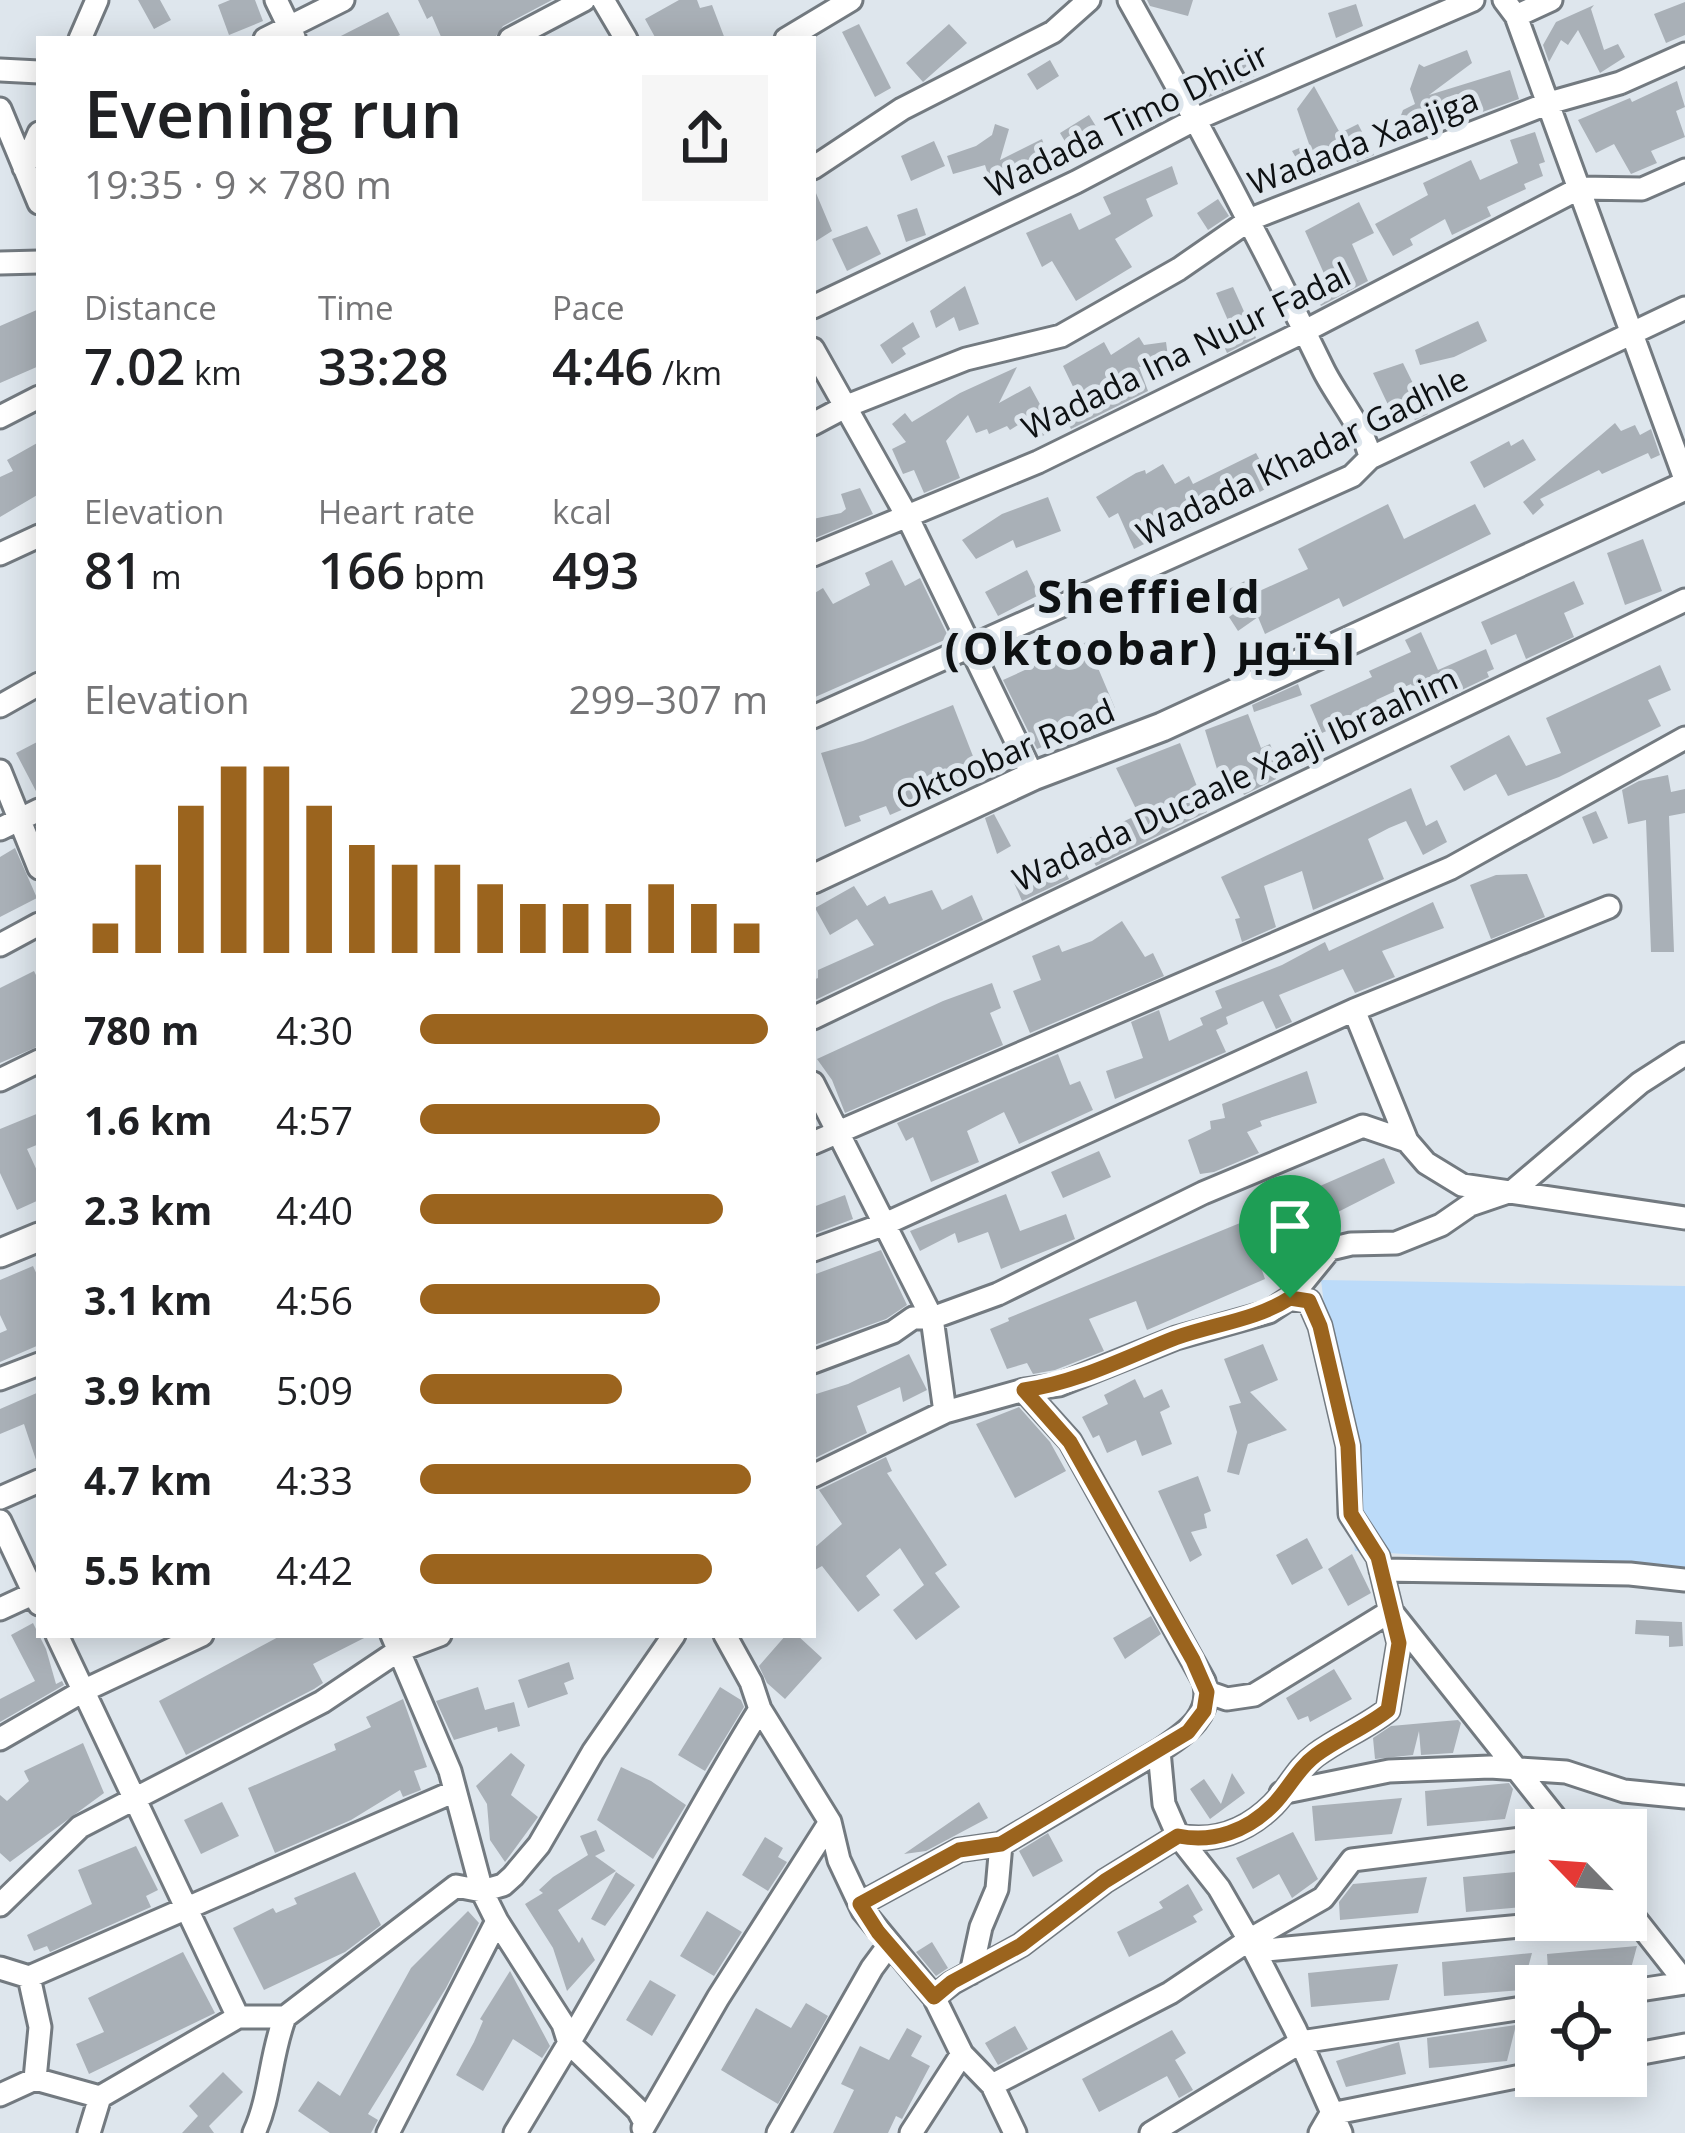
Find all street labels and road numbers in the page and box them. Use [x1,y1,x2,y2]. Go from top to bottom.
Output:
street label: Wadada Timo Dhicir [978,31,1276,208]
street label: Wadada Xaajiga [1241,76,1484,205]
street label: Wadada Ina Nuur Fadal [1014,251,1358,450]
street label: Wadada Khadar Gadhle [1129,356,1475,555]
street label: Wadada Ducaale Xaaji Ibraahim [1005,655,1465,902]
street label: Oktoobar Road [888,687,1121,820]

